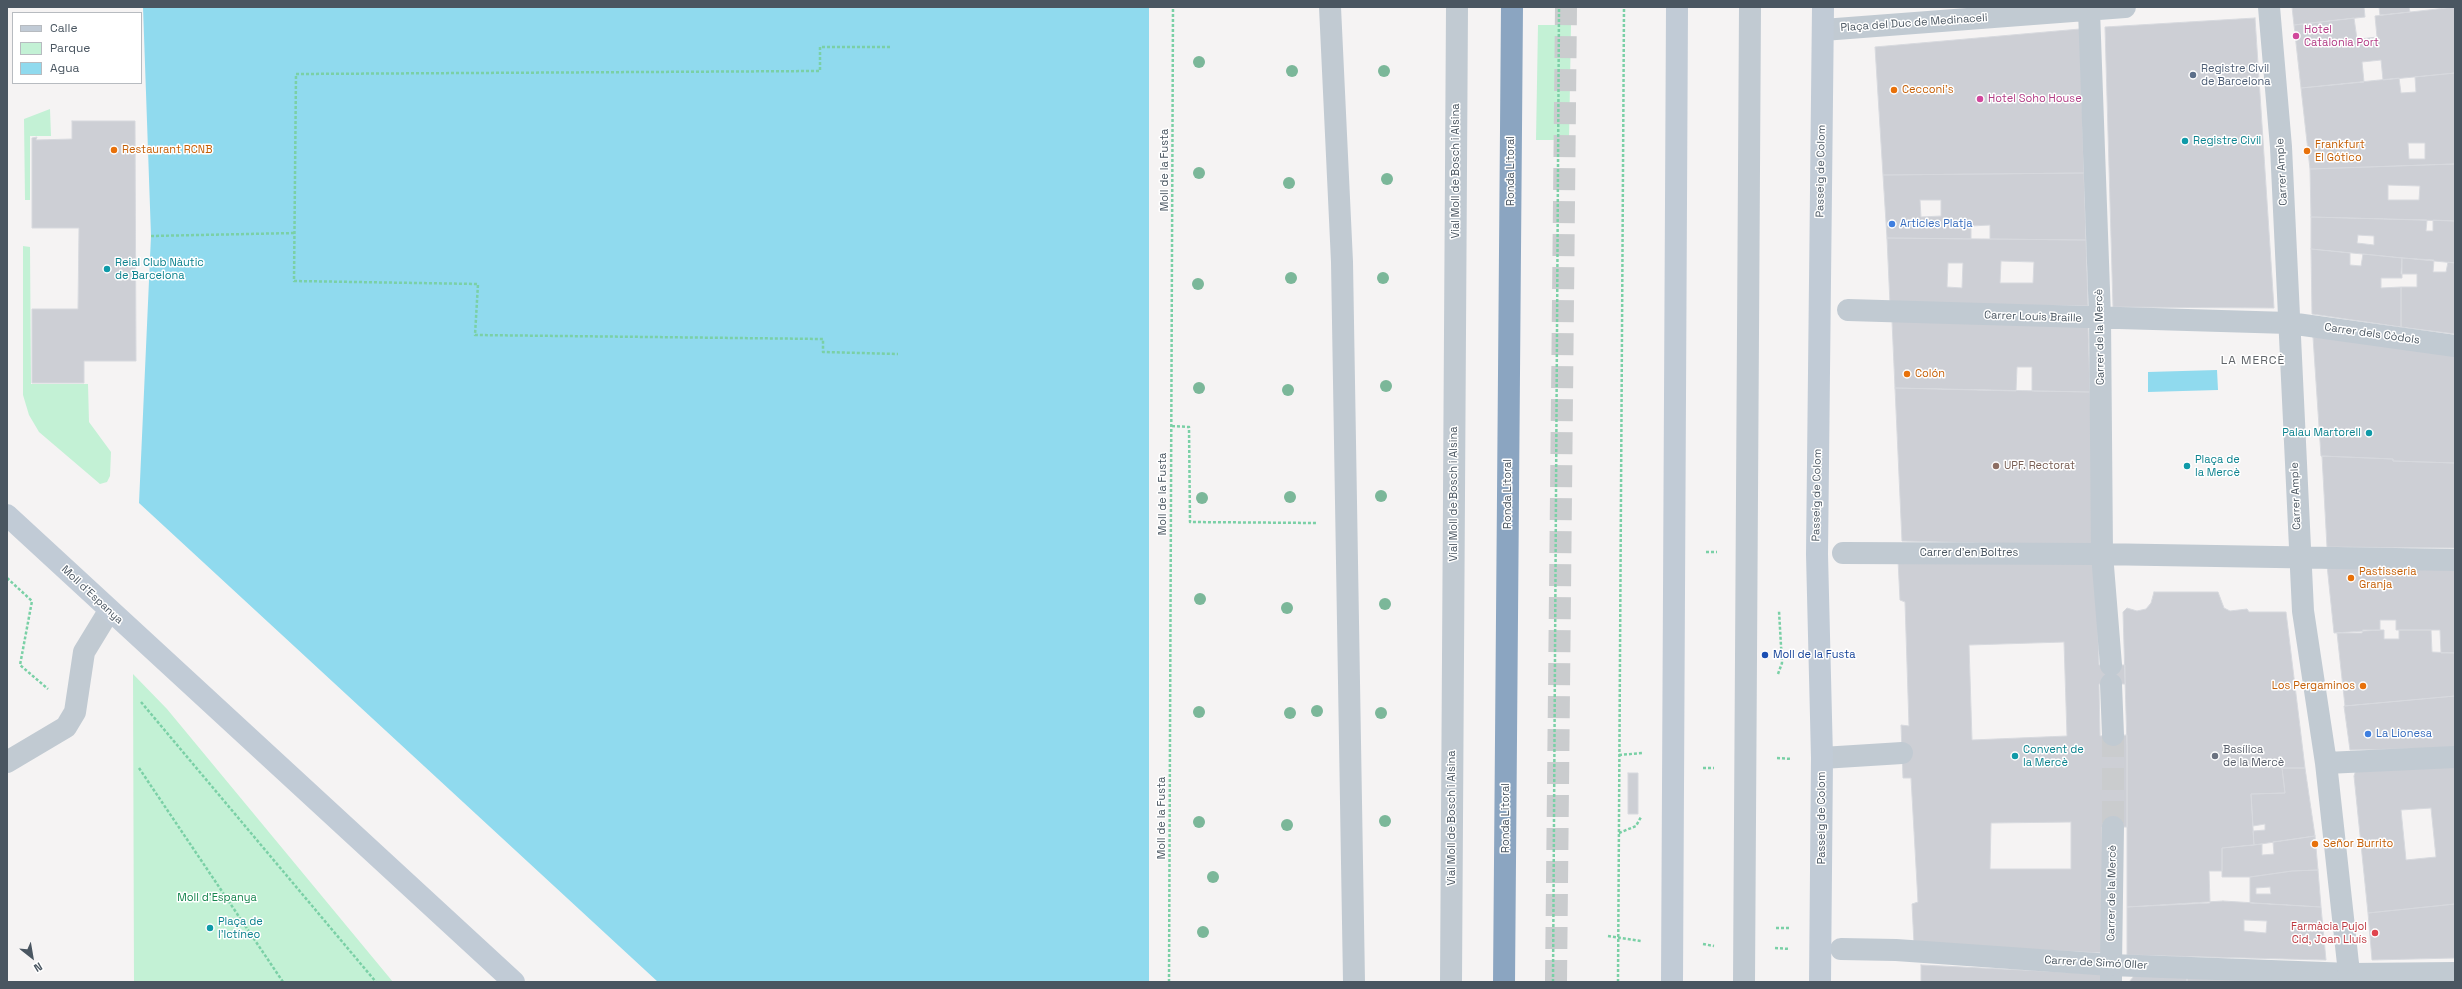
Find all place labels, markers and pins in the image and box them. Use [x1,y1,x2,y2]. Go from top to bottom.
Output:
place label: Hotel Catalonia Port [2304,23,2379,49]
marker: Hotel Catalonia Port [2291,31,2301,41]
place label: Registre Civil de Barcelona [2201,62,2271,88]
marker: Registre Civil de Barcelona [2188,70,2198,80]
place label: Cecconi's [1902,83,1953,97]
marker: Cecconi's [1889,85,1899,95]
place label: Hotel Soho House [1988,92,2082,106]
marker: Hotel Soho House [1975,94,1985,104]
place label: Registre Civil [2193,134,2261,148]
marker: Registre Civil [2180,136,2190,146]
place label: Frankfurt El Gótico [2315,138,2365,164]
place label: Restaurant RCNB [122,143,212,157]
marker: Restaurant RCNB [109,145,119,155]
marker: Frankfurt El Gótico [2302,146,2312,156]
place label: Articles Platja [1900,217,1973,231]
marker: Articles Platja [1887,219,1897,229]
place label: Reial Club Nàutic de Barcelona [115,256,204,282]
marker: Reial Club Nàutic de Barcelona [102,264,112,274]
place label: Colón [1915,367,1945,381]
marker: Colón [1902,369,1912,379]
place label: Palau Martorell [2282,426,2361,440]
marker: Palau Martorell [2364,428,2374,438]
place label: Plaça de la Mercè [2195,453,2240,479]
place label: UPF. Rectorat [2004,459,2075,473]
marker: UPF. Rectorat [1991,461,2001,471]
marker: Plaça de la Mercè [2182,461,2192,471]
place label: Pastisseria Granja [2359,565,2416,591]
marker: Pastisseria Granja [2346,573,2356,583]
place label: Moll de la Fusta [1773,648,1855,662]
marker: Moll de la Fusta [1760,650,1770,660]
place label: Los Pergaminos [2272,679,2355,693]
marker: Los Pergaminos [2358,681,2368,691]
place label: La Lionesa [2376,727,2432,741]
marker: La Lionesa [2363,729,2373,739]
place label: Convent de la Mercè [2023,743,2084,769]
place label: Basílica de la Mercè [2223,743,2284,769]
marker: Convent de la Mercè [2010,751,2020,761]
marker: Basílica de la Mercè [2210,751,2220,761]
place label: Señor Burrito [2323,837,2393,851]
marker: Señor Burrito [2310,839,2320,849]
place label: Plaça de l'Ictíneo [218,915,263,941]
place label: Farmàcia Pujol Cid, Joan Lluís [2291,920,2367,946]
marker: Plaça de l'Ictíneo [205,923,215,933]
marker: Farmàcia Pujol Cid, Joan Lluís [2370,928,2380,938]

